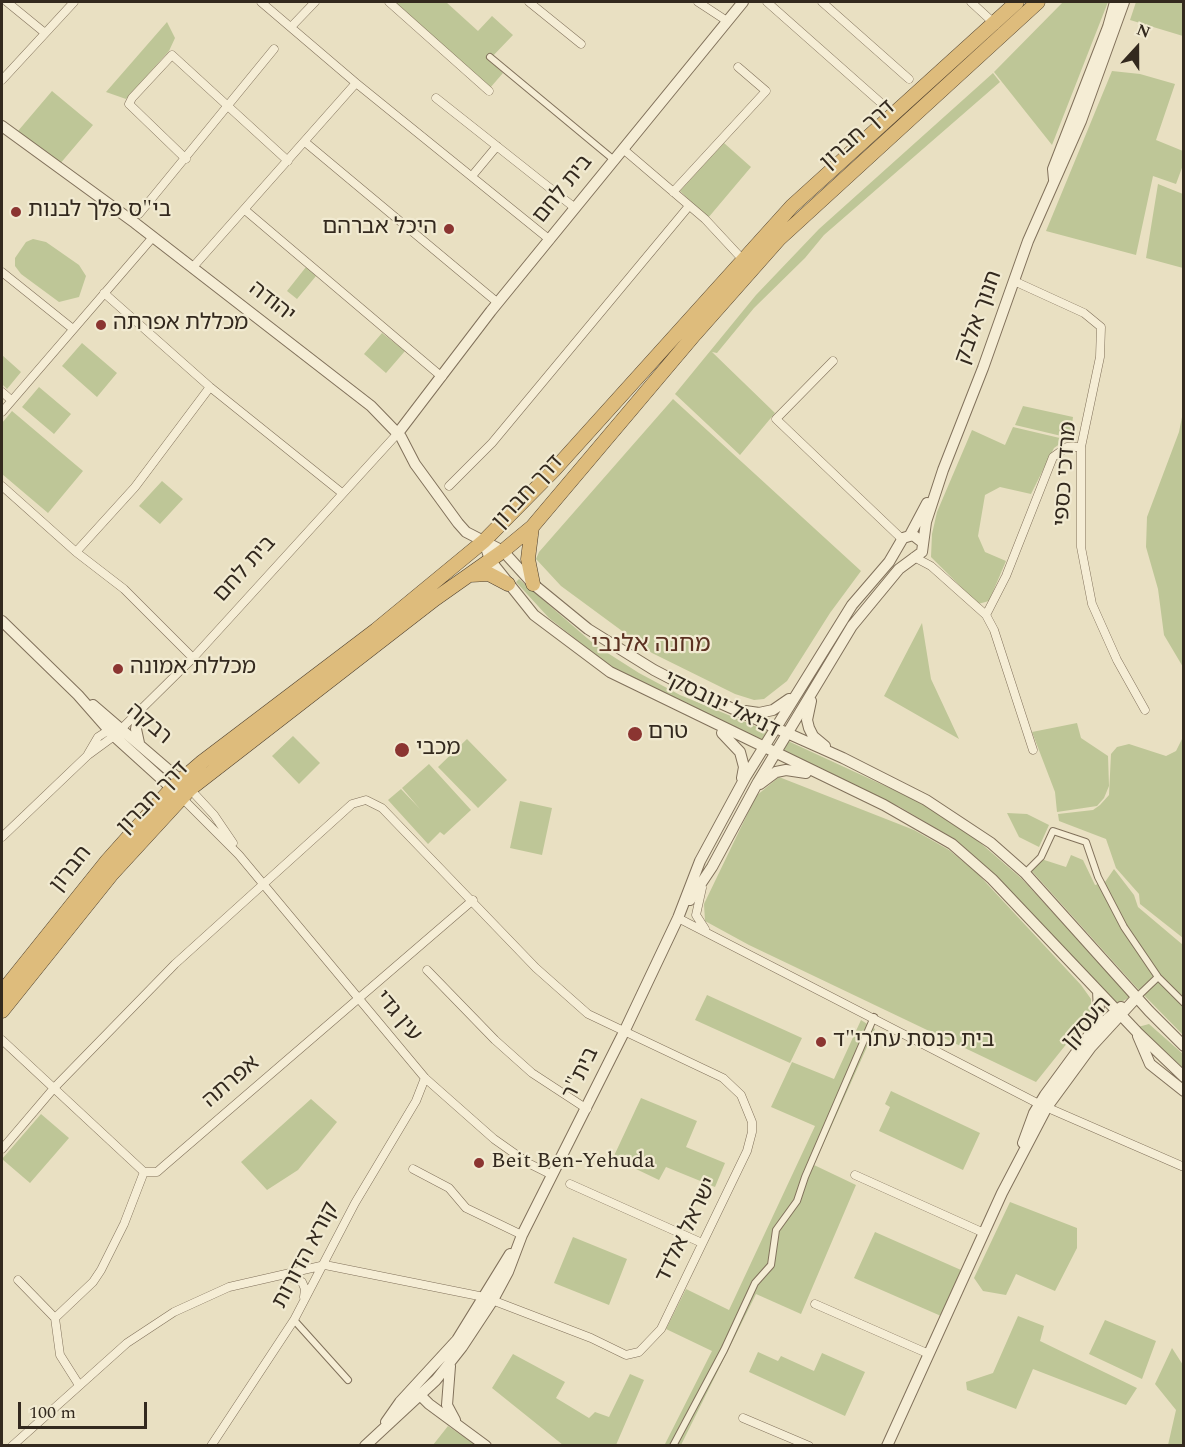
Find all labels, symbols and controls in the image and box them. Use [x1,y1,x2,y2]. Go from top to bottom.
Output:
north arrow [1107,18,1167,78]
text: N [1133,18,1154,45]
street label: דרך חברון [816,95,902,177]
street label: בית לחם [528,150,600,230]
place label: בי"ס פלך לבנות [28,199,171,225]
marker: בי"ס פלך לבנות [9,205,23,219]
place label: היכל אברהם [322,216,437,242]
marker: היכל אברהם [442,222,456,236]
street label: חנוך אלבק [951,268,1009,368]
street label: יהודה [242,277,300,329]
place label: מכללת אפרתה [113,312,248,338]
marker: מכללת אפרתה [94,318,108,332]
street label: מרדכי כספי [1050,421,1084,527]
street label: דרך חברון [488,450,570,536]
street label: בית לחם [209,531,283,609]
district label: מחנה אלנבי [591,632,711,660]
place label: מכללת אמונה [130,656,256,682]
marker: מכללת אמונה [111,662,125,676]
street label: דניאל ינובסקי [659,667,783,745]
street label: רבקה [120,699,176,751]
place label: טרם [648,721,688,747]
marker: טרם [626,725,644,743]
place label: מכבי [416,737,460,763]
marker: מכבי [393,741,411,759]
street label: דרך חברון [113,757,195,841]
street label: חברון [45,842,99,898]
street label: עין גדי [368,986,426,1048]
street label: העסקן [1058,992,1118,1056]
place label: בית כנסת עתרי"ד [833,1029,995,1055]
marker: בית כנסת עתרי"ד [814,1035,828,1049]
street label: בית"ר [558,1043,606,1105]
street label: אפרתה [198,1051,266,1115]
place label: Beit Ben-Yehuda [491,1150,655,1176]
marker: Beit Ben-Yehuda [472,1156,486,1170]
street label: ישראל אלדד [651,1174,725,1288]
street label: קורא הדורות [268,1198,346,1314]
scale bar [21,1390,150,1428]
text: 100 m [29,1399,76,1426]

